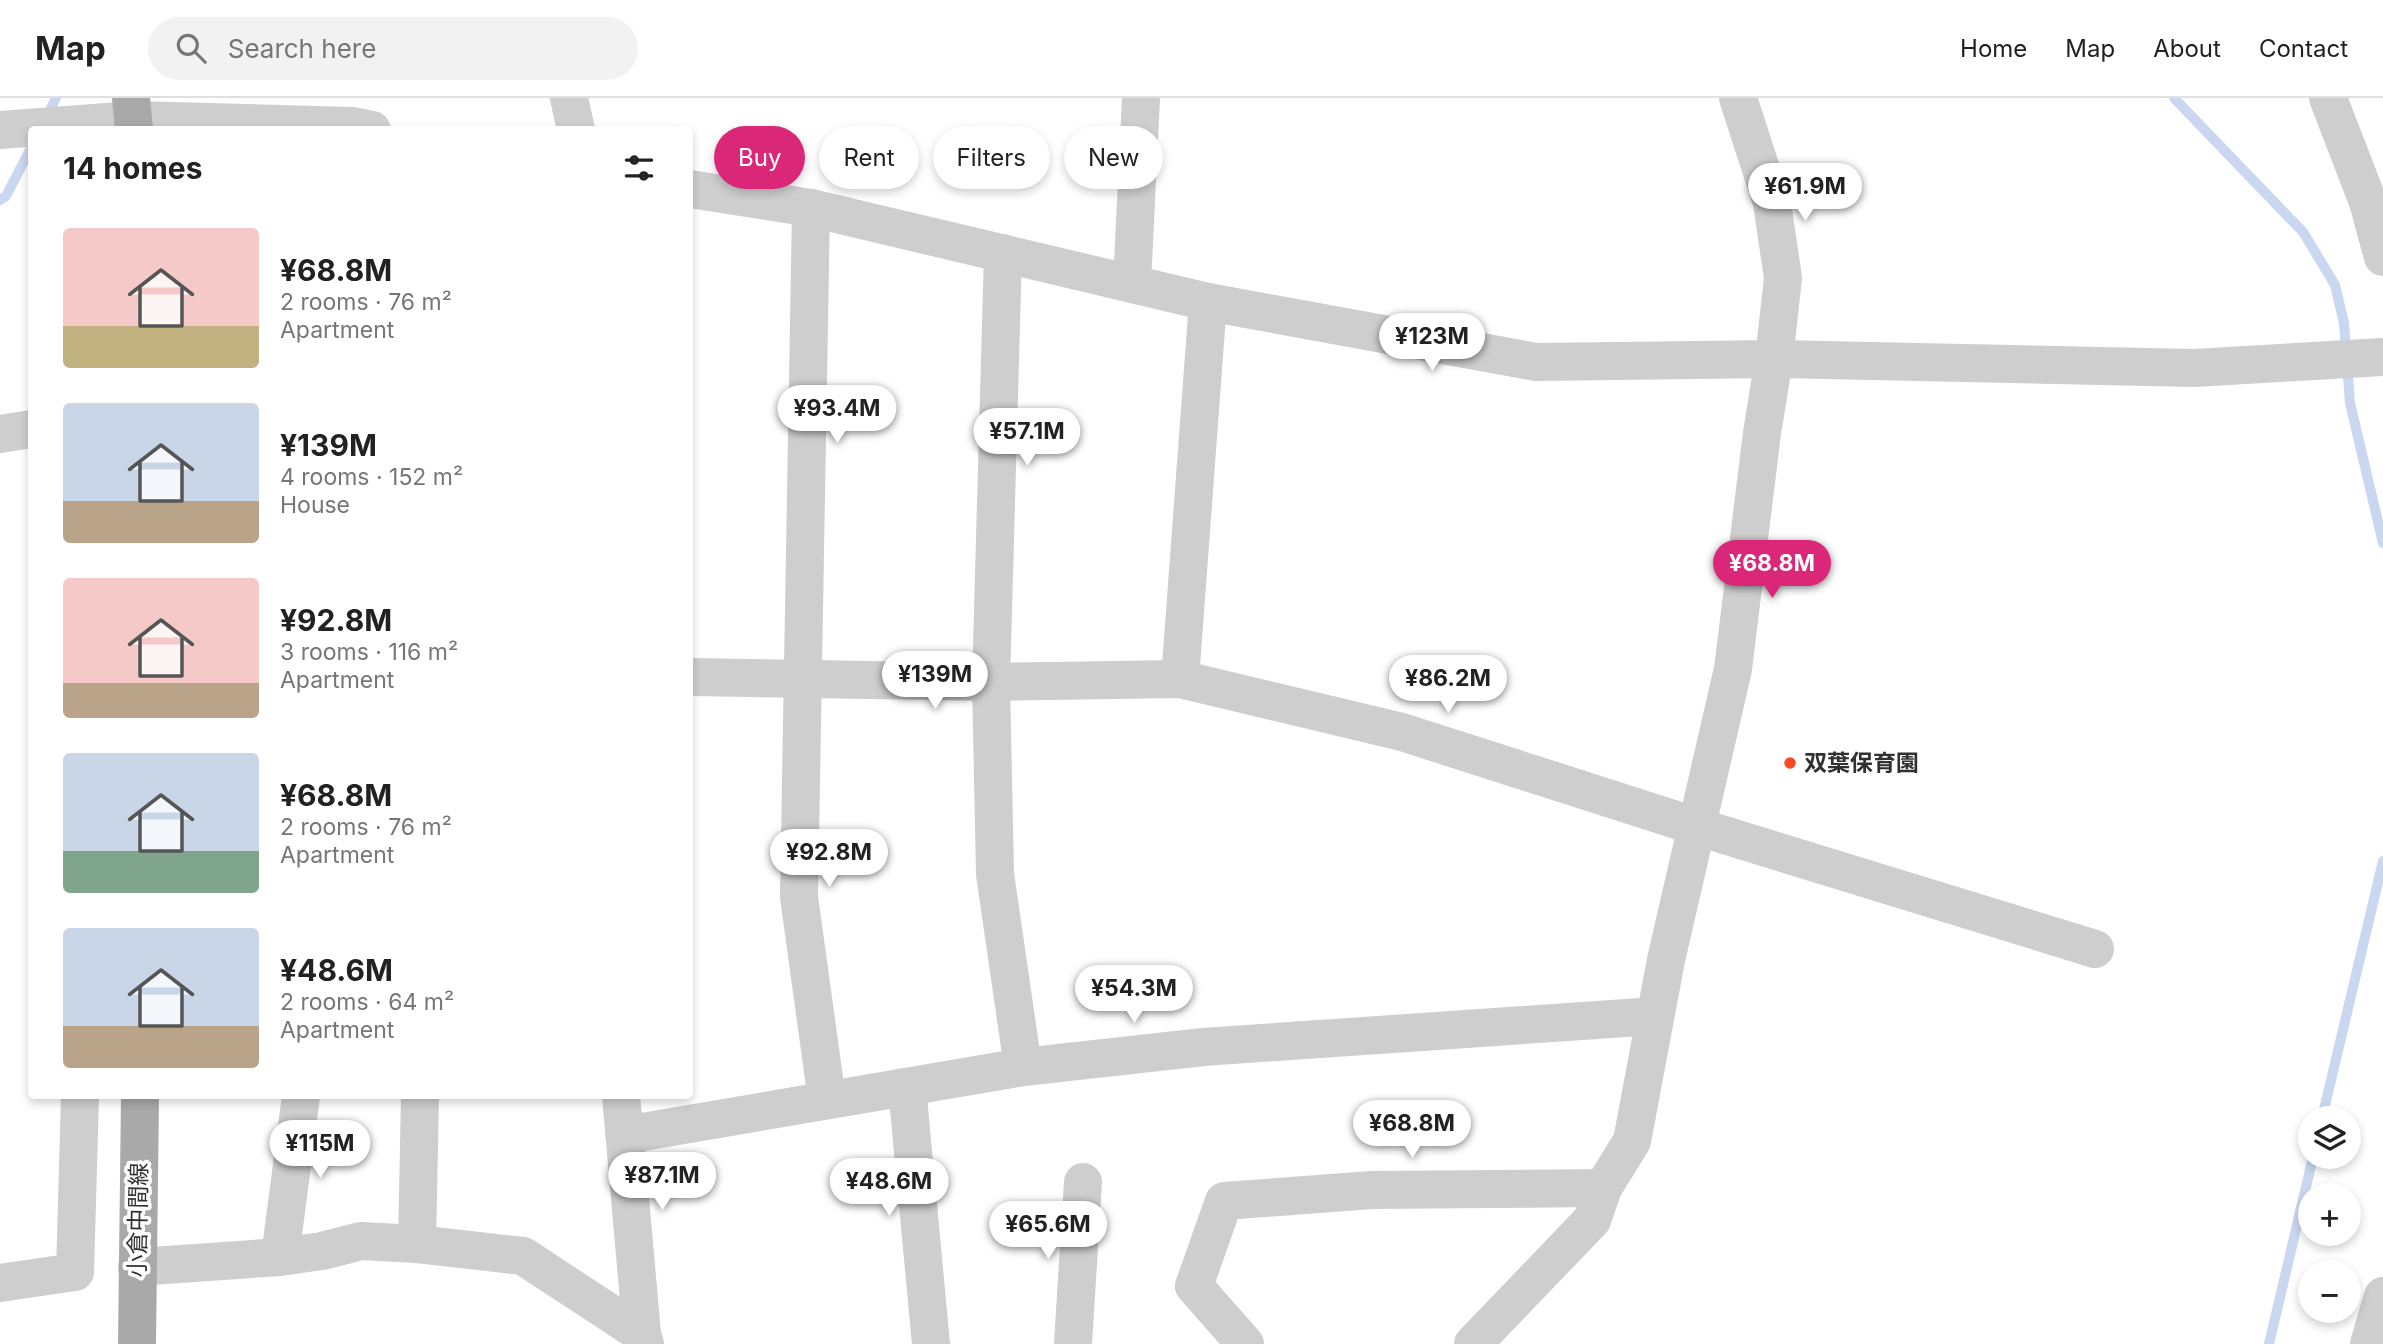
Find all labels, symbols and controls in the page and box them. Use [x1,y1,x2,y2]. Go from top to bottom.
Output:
search box [148,17,638,80]
text: Map [35,28,106,68]
icon: search [172,29,210,67]
text: Search here [228,33,376,64]
text: Home [1960,34,2027,63]
text: Map [2065,34,2115,63]
text: About [2153,34,2221,63]
text: Contact [2259,34,2348,63]
chip: Buy [714,126,805,189]
chip: Rent [819,126,919,189]
chip: Filters [933,126,1050,189]
chip: New [1064,126,1163,189]
icon: filters [620,149,658,187]
text: 14 homes [63,150,202,186]
pin: ¥61.9M [1748,164,1862,223]
text: ¥61.9M [1764,172,1846,200]
text: ¥68.8M [280,252,392,288]
icon: home [119,256,203,340]
text: 2 rooms · 76 m² [280,288,452,316]
pin: ¥123M [1383,314,1481,373]
text: Apartment [280,316,394,344]
text: ¥123M [1395,322,1469,350]
pin: ¥93.4M [780,386,894,445]
text: ¥93.4M [793,394,881,422]
pin: ¥57.1M [970,408,1084,468]
text: ¥57.1M [989,417,1065,445]
text: ¥139M [280,427,377,463]
icon: home [119,431,203,515]
text: 4 rooms · 152 m² [280,463,463,491]
text: House [280,491,350,519]
pin: ¥68.8M [1715,540,1829,600]
text: ¥68.8M [1729,549,1815,577]
text: ¥92.8M [280,602,392,638]
icon: home [119,606,203,690]
text: 3 rooms · 116 m² [280,638,458,666]
pin: ¥139M [886,652,984,711]
pin: ¥86.2M [1391,656,1505,715]
text: ¥139M [898,660,972,688]
text: ¥86.2M [1405,664,1491,692]
text: Apartment [280,666,394,694]
place label: 双葉保育園 [1804,749,1919,777]
marker: 双葉保育園 [1782,755,1798,771]
text: ¥68.8M [280,777,392,813]
icon: home [119,781,203,865]
text: 2 rooms · 76 m² [280,813,452,841]
pin: ¥92.8M [772,830,886,889]
text: ¥92.8M [786,838,872,866]
text: Apartment [280,841,394,869]
text: ¥48.6M [280,952,393,988]
icon: home [119,956,203,1040]
pin: ¥54.3M [1077,965,1191,1025]
text: ¥54.3M [1091,974,1177,1002]
text: 2 rooms · 64 m² [280,988,454,1016]
text: Apartment [280,1016,394,1044]
pin: ¥68.8M [1355,1100,1469,1160]
map controls [2298,1106,2361,1323]
button: layers [2298,1106,2361,1169]
text: ¥68.8M [1369,1109,1455,1137]
pin: ¥115M [271,1121,369,1180]
text: ¥115M [285,1129,355,1157]
pin: ¥87.1M [605,1152,719,1212]
pin: ¥48.6M [832,1158,946,1218]
text: ¥87.1M [624,1161,700,1189]
street label: 小倉中間線 [123,1162,153,1278]
text: ¥48.6M [846,1167,932,1195]
button: + [2298,1183,2361,1246]
pin: ¥65.6M [991,1202,1105,1261]
text: ¥65.6M [1005,1210,1091,1238]
button: − [2298,1260,2361,1323]

